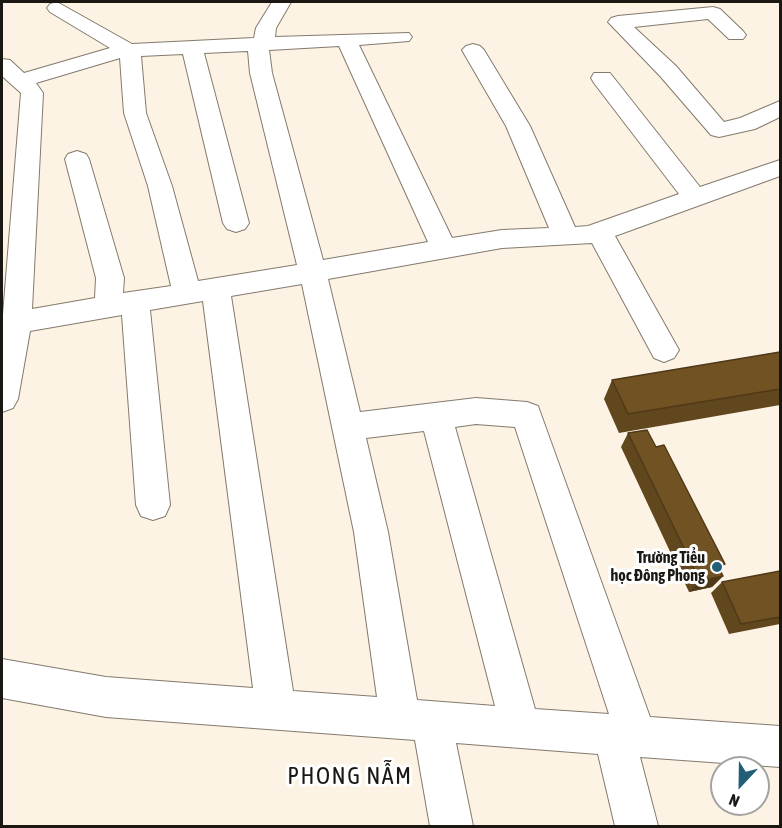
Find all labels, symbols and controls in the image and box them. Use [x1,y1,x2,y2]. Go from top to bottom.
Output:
place label: Trường Tiểu học Đông Phong [611,548,705,586]
marker: Trường Tiểu học Đông Phong [710,560,724,574]
north arrow [710,756,770,816]
district label: PHONG NẪM [287,762,413,790]
text: N [726,791,742,811]

